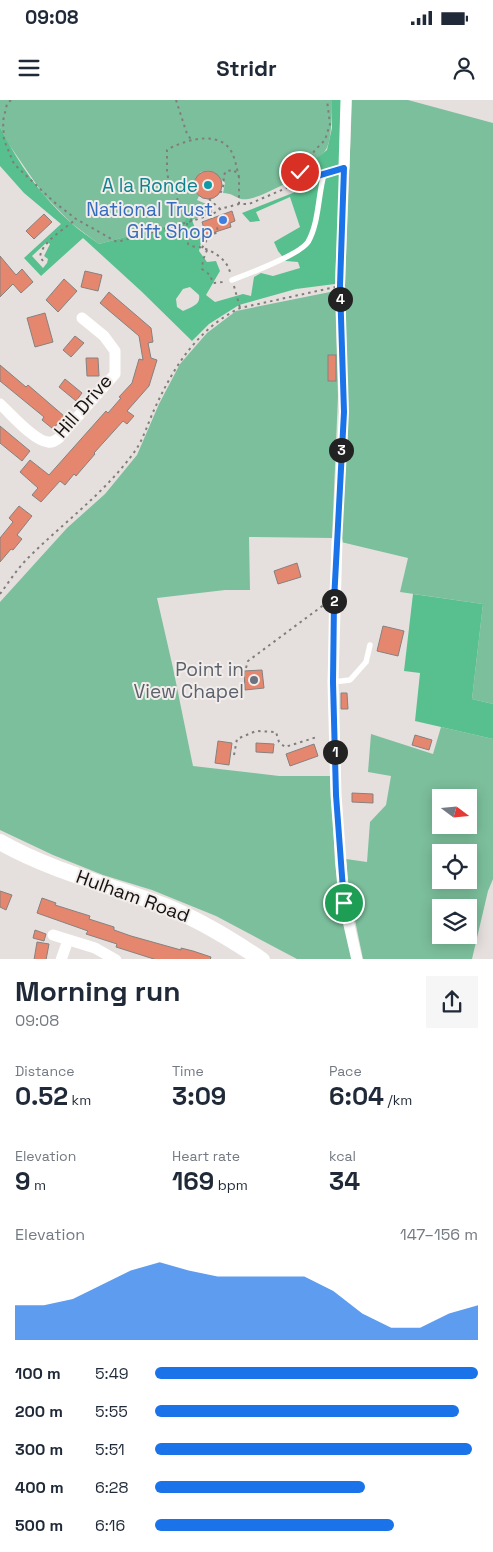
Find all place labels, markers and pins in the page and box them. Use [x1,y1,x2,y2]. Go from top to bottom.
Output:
pin [279,151,321,193]
place label: A la Ronde [102,173,198,198]
marker: A la Ronde [202,179,214,191]
place label: National Trust Gift Shop [86,197,213,244]
marker: National Trust Gift Shop [217,214,229,226]
pin: 4 [328,286,352,312]
pin: 3 [328,438,354,462]
pin: 2 [322,588,346,614]
place label: Point in View Chapel [134,657,244,704]
marker: Point in View Chapel [248,674,260,686]
pin: 1 [322,740,348,764]
pin [323,882,365,924]

